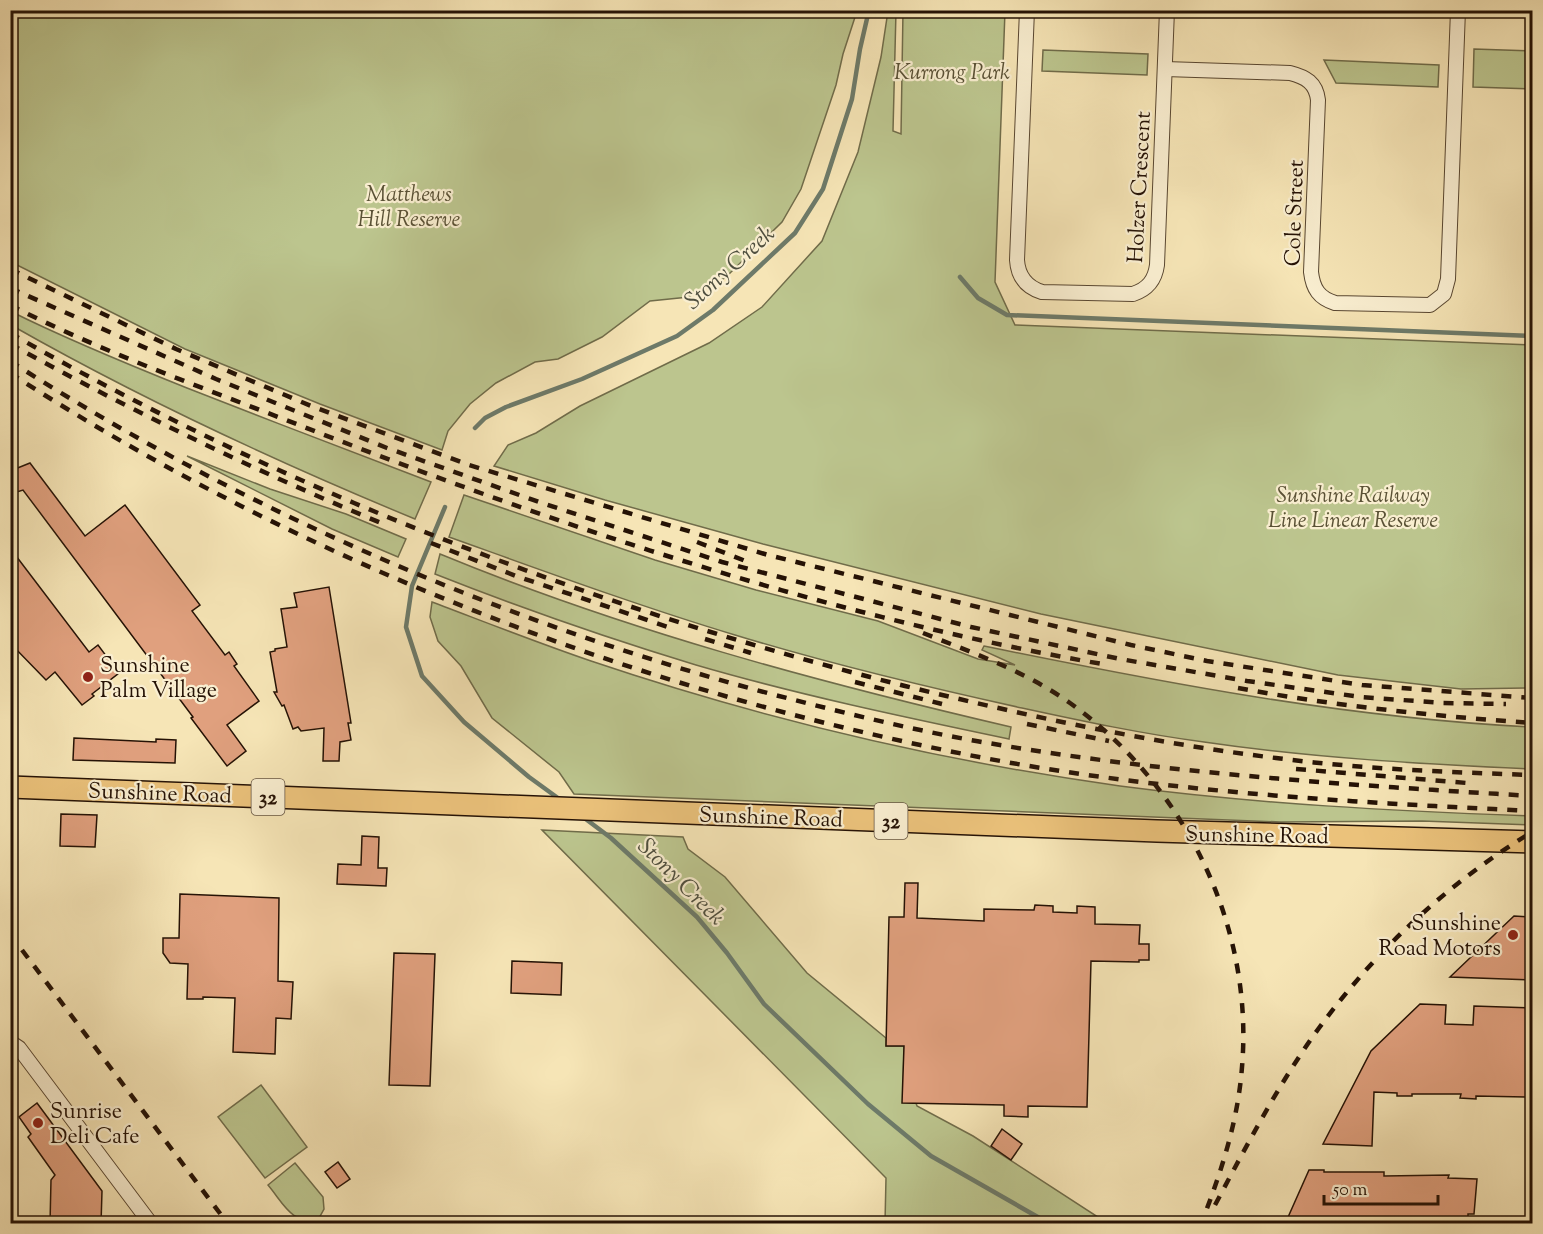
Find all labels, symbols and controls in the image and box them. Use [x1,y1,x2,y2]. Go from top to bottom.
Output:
park label: Kurrong Park [894,58,1010,90]
street label: Holzer Crescent [1121,110,1161,264]
street label: Cole Street [1278,159,1314,267]
park label: Matthews Hill Reserve [358,180,461,237]
water label: Stony Creek [677,218,783,319]
park label: Sunshine Railway Line Linear Reserve [1268,481,1438,538]
place label: Sunshine Palm Village [100,651,217,708]
marker: Sunshine Palm Village [81,670,95,684]
street label: Sunshine Road [87,776,232,813]
road number: 32 [252,779,284,815]
street label: Sunshine Road [698,800,843,837]
road number: 32 [874,803,908,839]
street label: Sunshine Road [1185,820,1329,854]
water label: Stony Creek [629,831,732,934]
place label: Sunshine Road Motors [1379,909,1501,966]
marker: Sunshine Road Motors [1506,928,1520,942]
place label: Sunrise Deli Cafe [50,1097,140,1154]
marker: Sunrise Deli Cafe [31,1116,45,1130]
scale bar [1324,1168,1438,1206]
text: 50 m [1332,1178,1368,1204]

